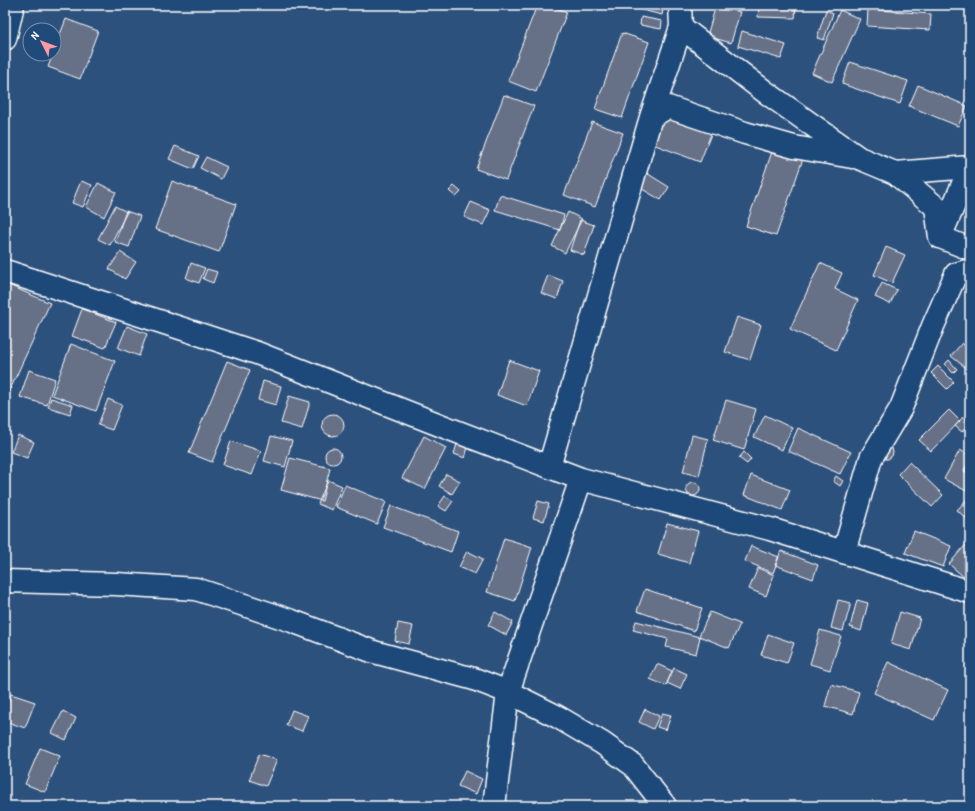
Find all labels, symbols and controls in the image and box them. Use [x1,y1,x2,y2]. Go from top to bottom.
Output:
north arrow [22,22,62,62]
text: N [27,28,42,42]

